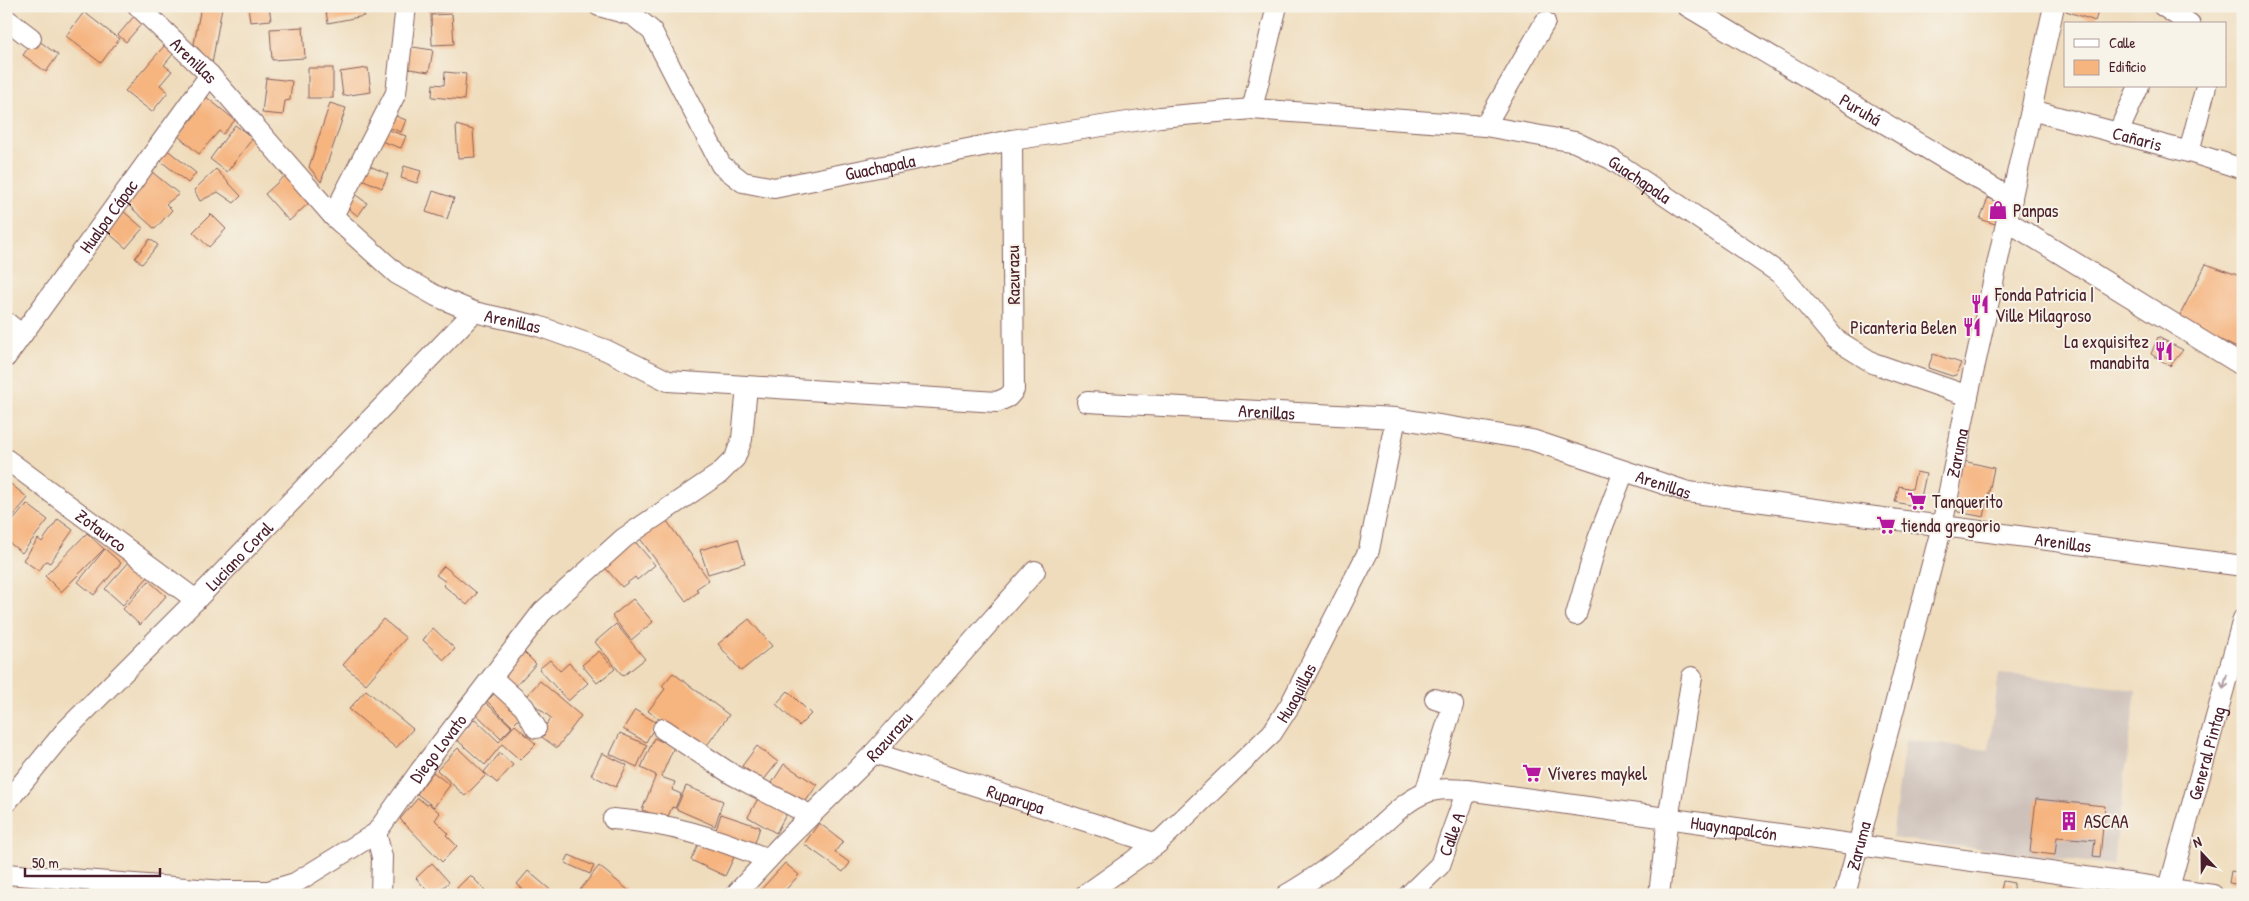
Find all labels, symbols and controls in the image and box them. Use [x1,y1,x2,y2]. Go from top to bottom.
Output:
legend [2064,22,2226,88]
street label: Arenillas [165,31,224,88]
text: Calle [2109,32,2136,53]
text: Edificio [2109,56,2146,77]
street label: Puruhá [1835,87,1886,131]
street label: Cañaris [2110,120,2165,157]
street label: Guachapala [843,147,917,186]
street label: Guachapala [1604,148,1677,209]
street label: Hualpa Cápac [73,174,143,258]
place label: Panpas [2013,198,2059,223]
shop icon: Panpas [1987,199,2009,221]
street label: Razurazu [1000,245,1026,305]
place label: Fonda Patricia | Ville Milagroso [1994,282,2094,328]
restaurant icon: Fonda Patricia | Ville Milagroso [1969,293,1991,315]
street label: Arenillas [482,302,543,339]
place label: Picanteria Belen [1850,315,1957,340]
restaurant icon: Picanteria Belen [1961,316,1983,338]
place label: La exquisitez manabita [2064,329,2149,375]
restaurant icon: La exquisitez manabita [2153,340,2175,362]
street label: Arenillas [1238,397,1296,425]
street label: Zaruma [1939,426,1974,480]
street label: Arenillas [1633,463,1695,505]
place label: Tanquerito [1932,489,2003,514]
supermarket icon: Tanquerito [1906,490,1928,512]
street label: Zotaurco [71,503,132,557]
place label: tienda gregorio [1901,513,2000,538]
supermarket icon: tienda gregorio [1875,514,1897,536]
street label: Luciano Coral [199,515,278,596]
street label: Arenillas [2033,526,2093,558]
street label: Huaquillas [1270,659,1322,727]
one-way arrow [2220,674,2230,690]
street label: General Pintag [2181,703,2231,803]
street label: Razurazu [860,706,918,767]
street label: Diego Lovato [403,708,472,788]
place label: Víveres maykel [1547,761,1647,786]
supermarket icon: Víveres maykel [1521,762,1543,784]
street label: Ruparupa [984,778,1048,820]
street label: Calle A [1432,809,1471,859]
street label: Huaynapalcón [1689,809,1779,846]
place label: ASCAA [2084,809,2129,834]
building icon: ASCAA [2058,810,2080,832]
street label: Zaruma [1840,818,1876,873]
north arrow [2176,828,2226,878]
text: N [2190,831,2204,852]
scale bar [25,846,160,878]
text: 50 m [32,852,59,873]

